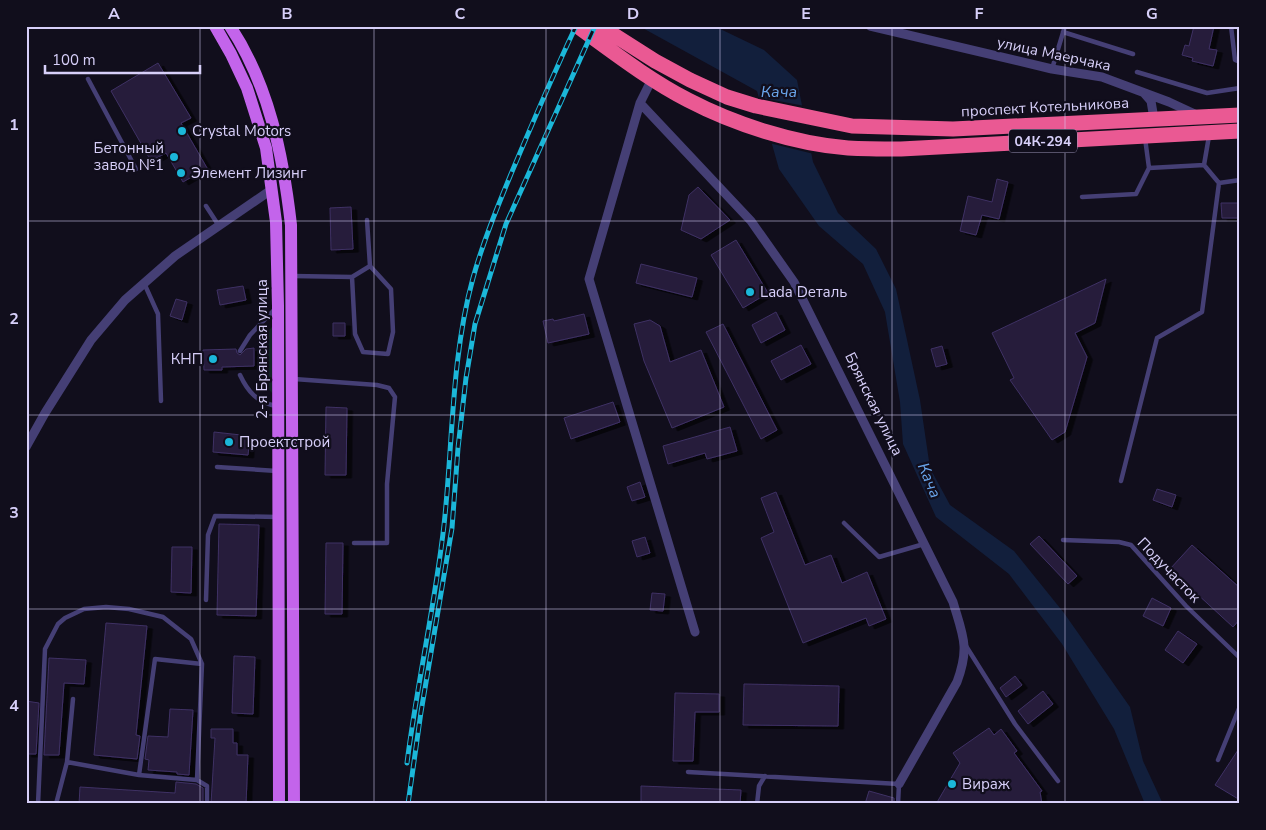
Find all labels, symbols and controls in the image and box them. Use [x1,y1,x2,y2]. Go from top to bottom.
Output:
text: A [108,3,120,25]
text: B [281,3,293,25]
text: C [455,3,466,25]
text: D [627,3,639,25]
text: E [801,3,811,25]
text: F [975,3,984,25]
text: G [1146,3,1158,25]
street label: улица Маерчака [995,32,1113,76]
scale bar [45,42,200,74]
text: 100 m [52,50,96,70]
water label: Кача [761,81,797,103]
street label: проспект Котельникова [960,93,1130,121]
text: 1 [9,114,19,136]
place label: Crystal Motors [192,121,291,141]
marker: Crystal Motors [176,125,188,137]
road number: 04К-294 [1009,130,1077,152]
place label: Бетонный завод №1 [94,138,164,175]
marker: Бетонный завод №1 [168,151,180,163]
place label: Элемент Лизинг [191,163,307,183]
marker: Элемент Лизинг [175,167,187,179]
street label: 2-я Брянская улица [252,279,272,419]
place label: Lada Dеталь [760,282,847,302]
marker: Lada Dеталь [744,286,756,298]
text: 2 [9,308,19,330]
place label: КНП [171,349,203,369]
street label: Брянская улица [840,349,908,459]
marker: КНП [207,353,219,365]
place label: Проектстрой [239,432,330,452]
marker: Проектстрой [223,436,235,448]
water label: Кача [912,459,946,501]
text: 3 [9,502,19,524]
street label: Подучасток [1133,533,1205,607]
text: 4 [9,695,19,717]
place label: Вираж [962,774,1010,794]
marker: Вираж [946,778,958,790]

